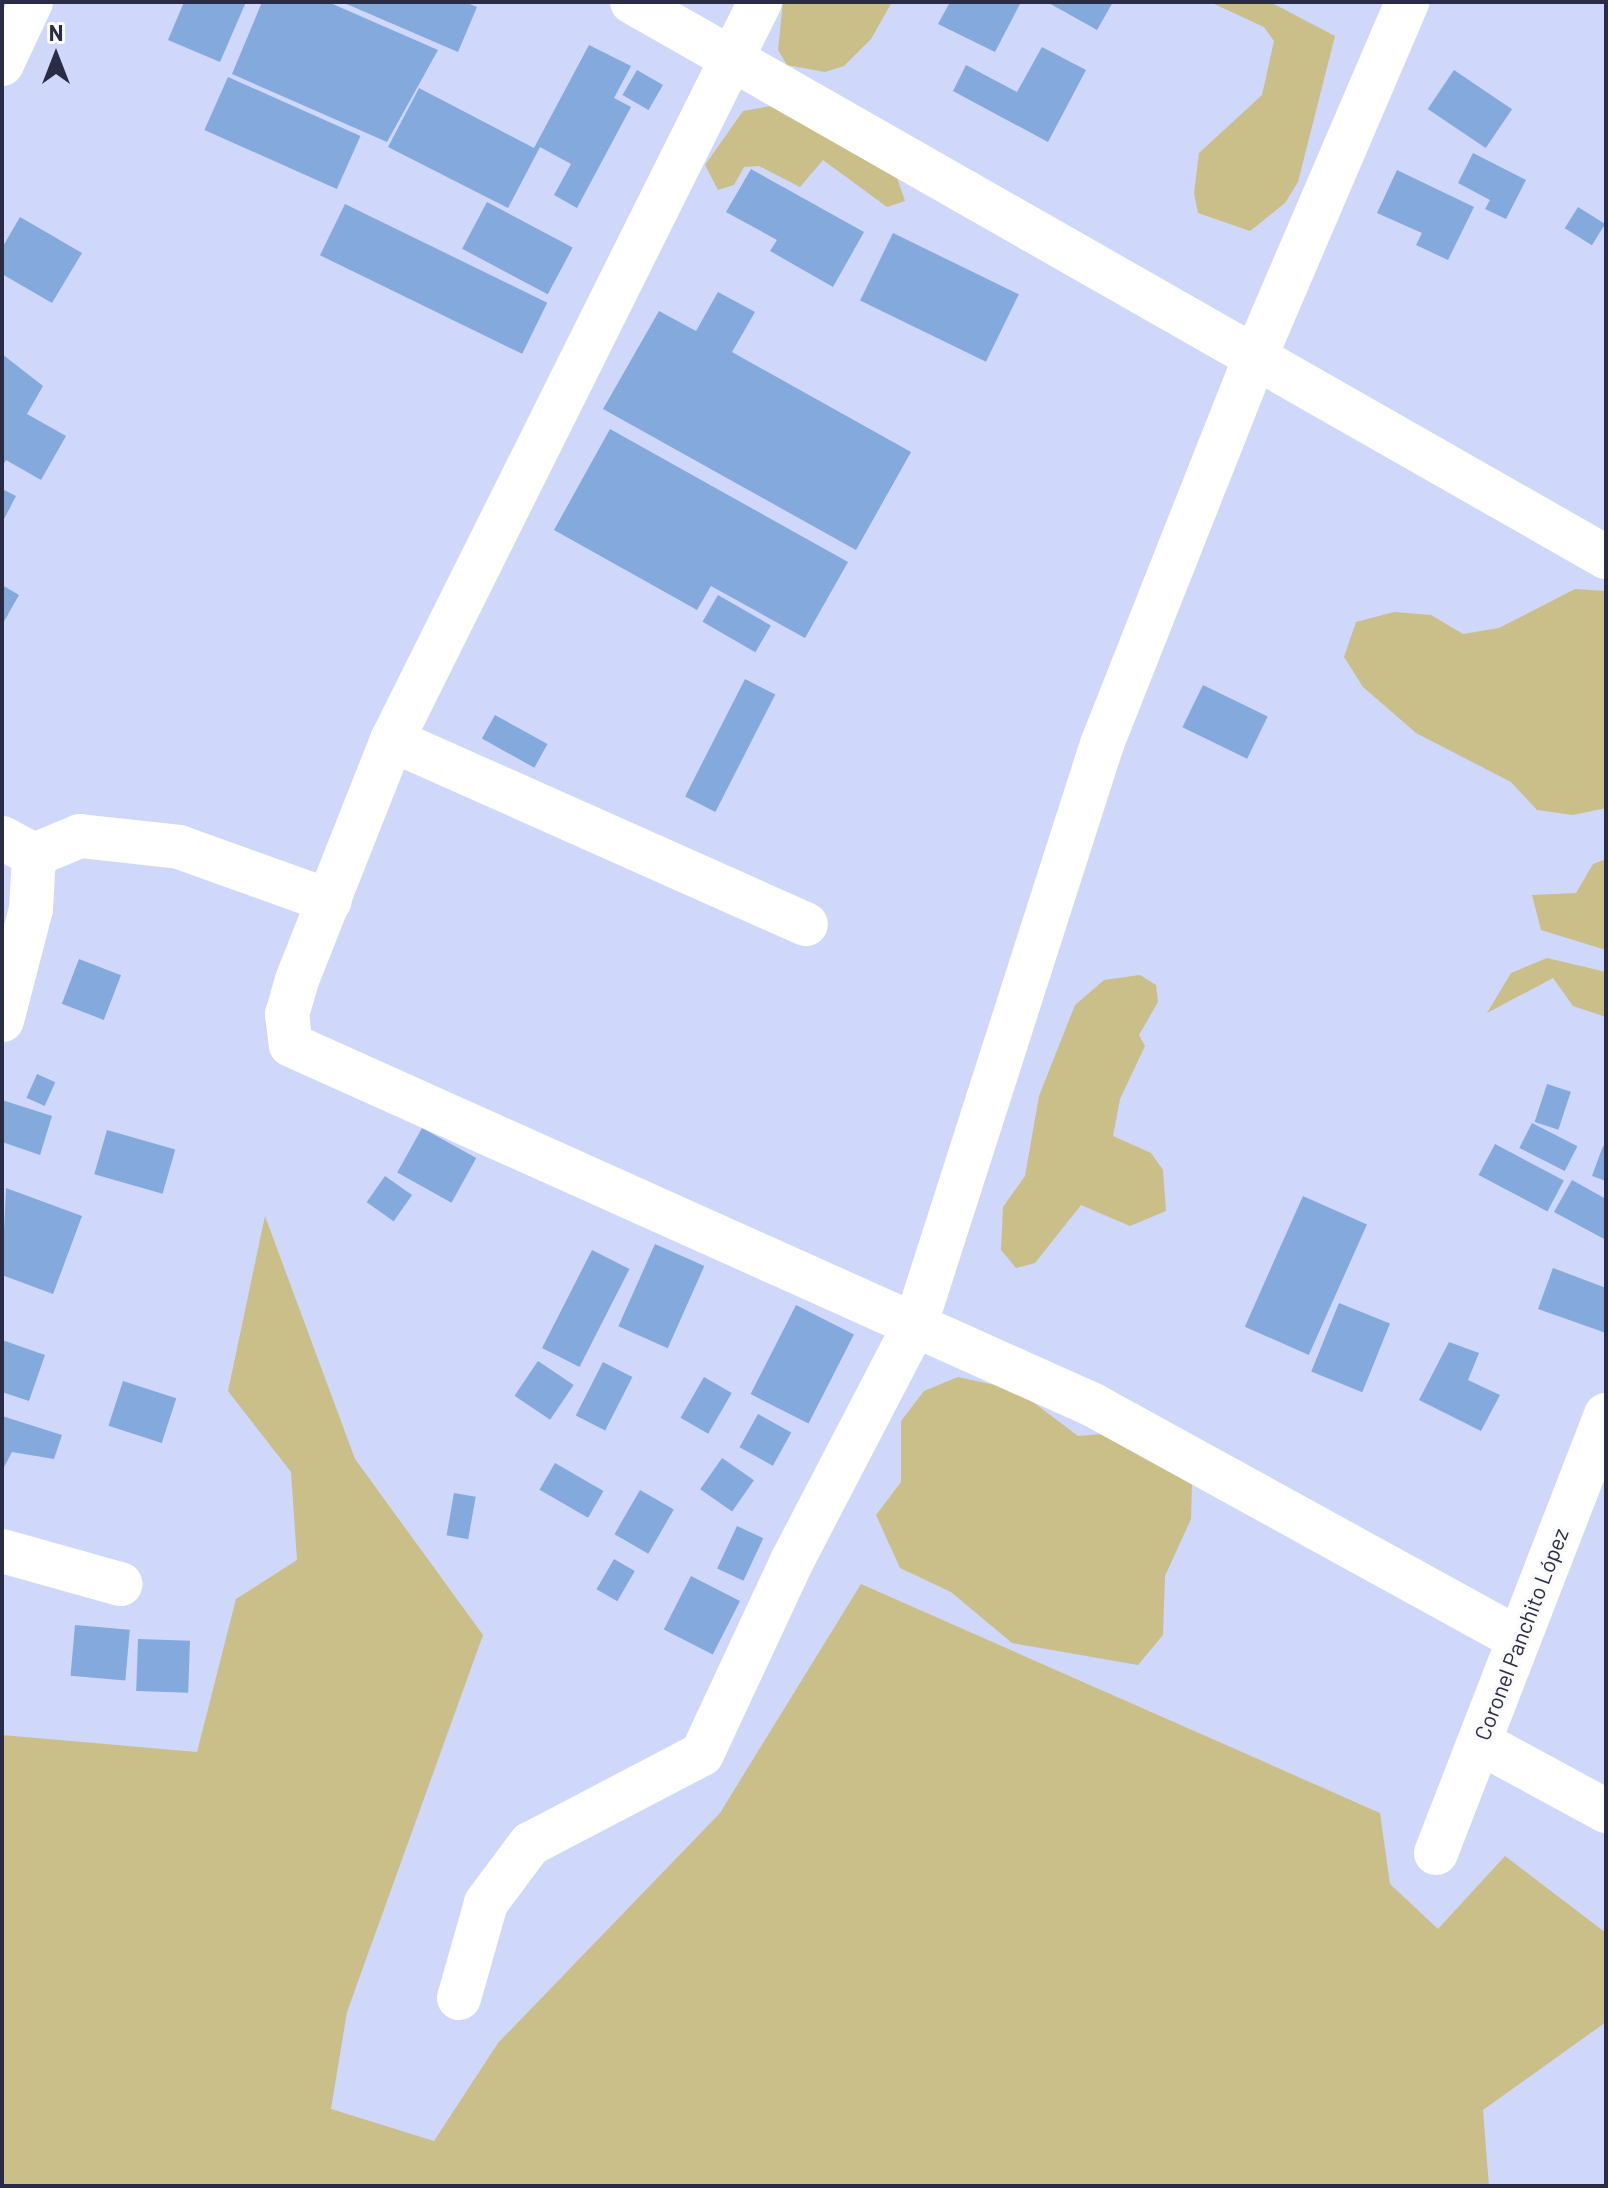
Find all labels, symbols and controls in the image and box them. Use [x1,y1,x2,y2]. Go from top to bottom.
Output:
north arrow [16,16,96,96]
text: N [49,19,63,45]
street label: Coronel Panchito López [1468,1524,1574,1744]

